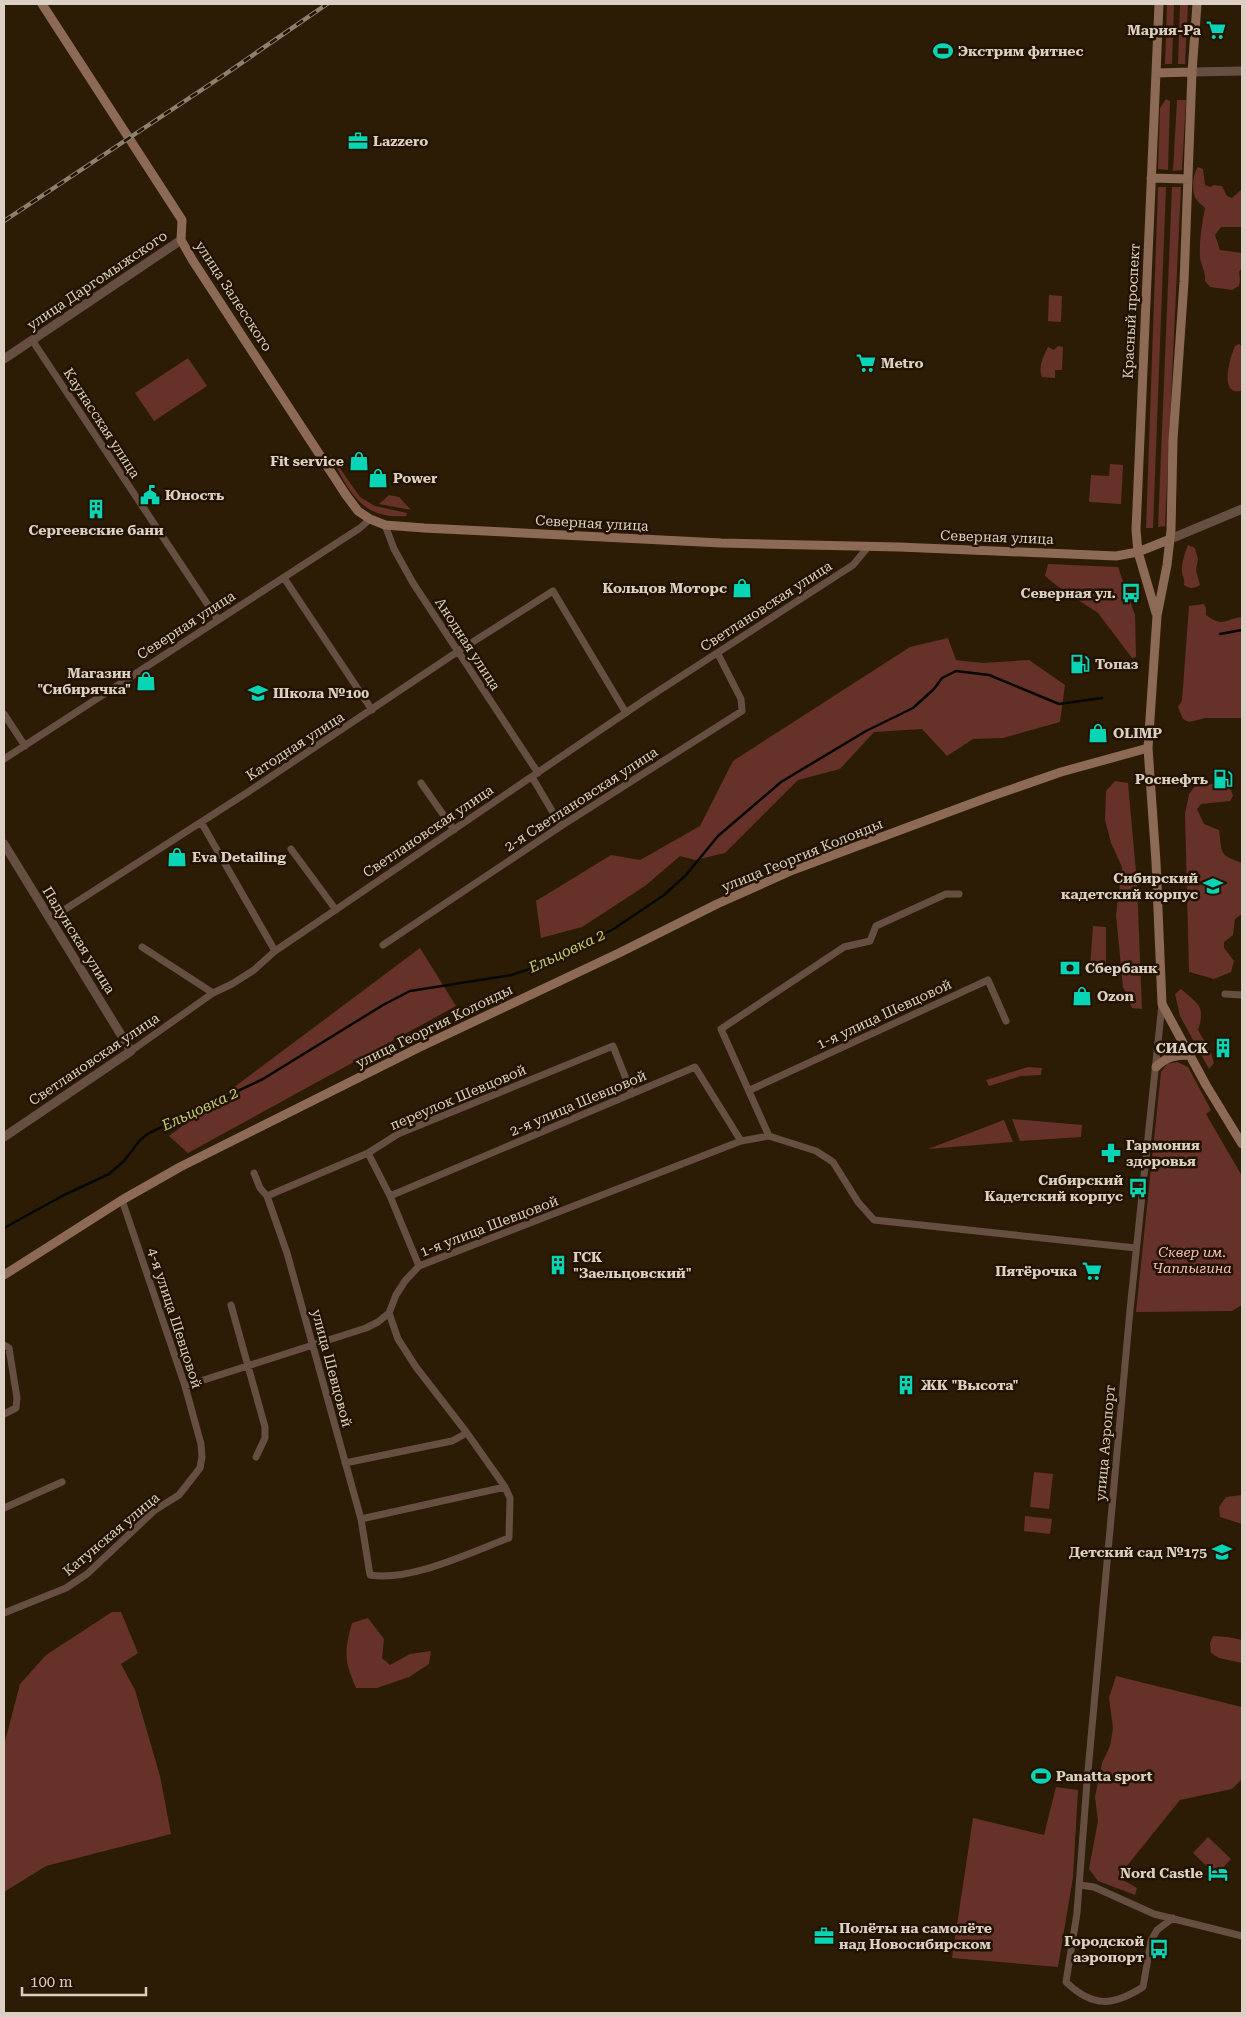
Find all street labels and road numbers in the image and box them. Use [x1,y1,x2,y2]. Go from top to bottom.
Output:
street label: улица Даргомыжского [24,227,170,333]
street label: улица Залесского [192,238,276,354]
street label: Красный проспект [1119,243,1143,379]
street label: Каунасская улица [60,365,144,481]
street label: Северная улица [535,512,650,534]
street label: Северная улица [940,527,1054,547]
street label: Светлановская улица [697,557,835,655]
street label: Северная улица [134,587,238,663]
street label: Анодная улица [432,595,504,694]
street label: Катодная улица [243,708,347,784]
street label: 2-я Светлановская улица [501,743,661,855]
street label: Светлановская улица [360,781,497,881]
street label: улица Георгия Колонды [719,815,885,895]
street label: Падунская улица [40,883,119,997]
street label: 1-я улица Шевцовой [814,976,954,1052]
street label: улица Георгия Колонды [353,981,515,1071]
street label: Светлановская улица [26,1009,163,1109]
street label: переулок Шевцовой [388,1061,528,1133]
street label: 2-я улица Шевцовой [507,1067,649,1139]
street label: 1-я улица Шевцовой [418,1192,560,1260]
street label: 4-я улица Шевцовой [145,1246,205,1390]
street label: улица Шевцовой [309,1307,355,1429]
street label: улица Аэропорт [1092,1384,1118,1502]
street label: Катунская улица [60,1489,163,1579]

